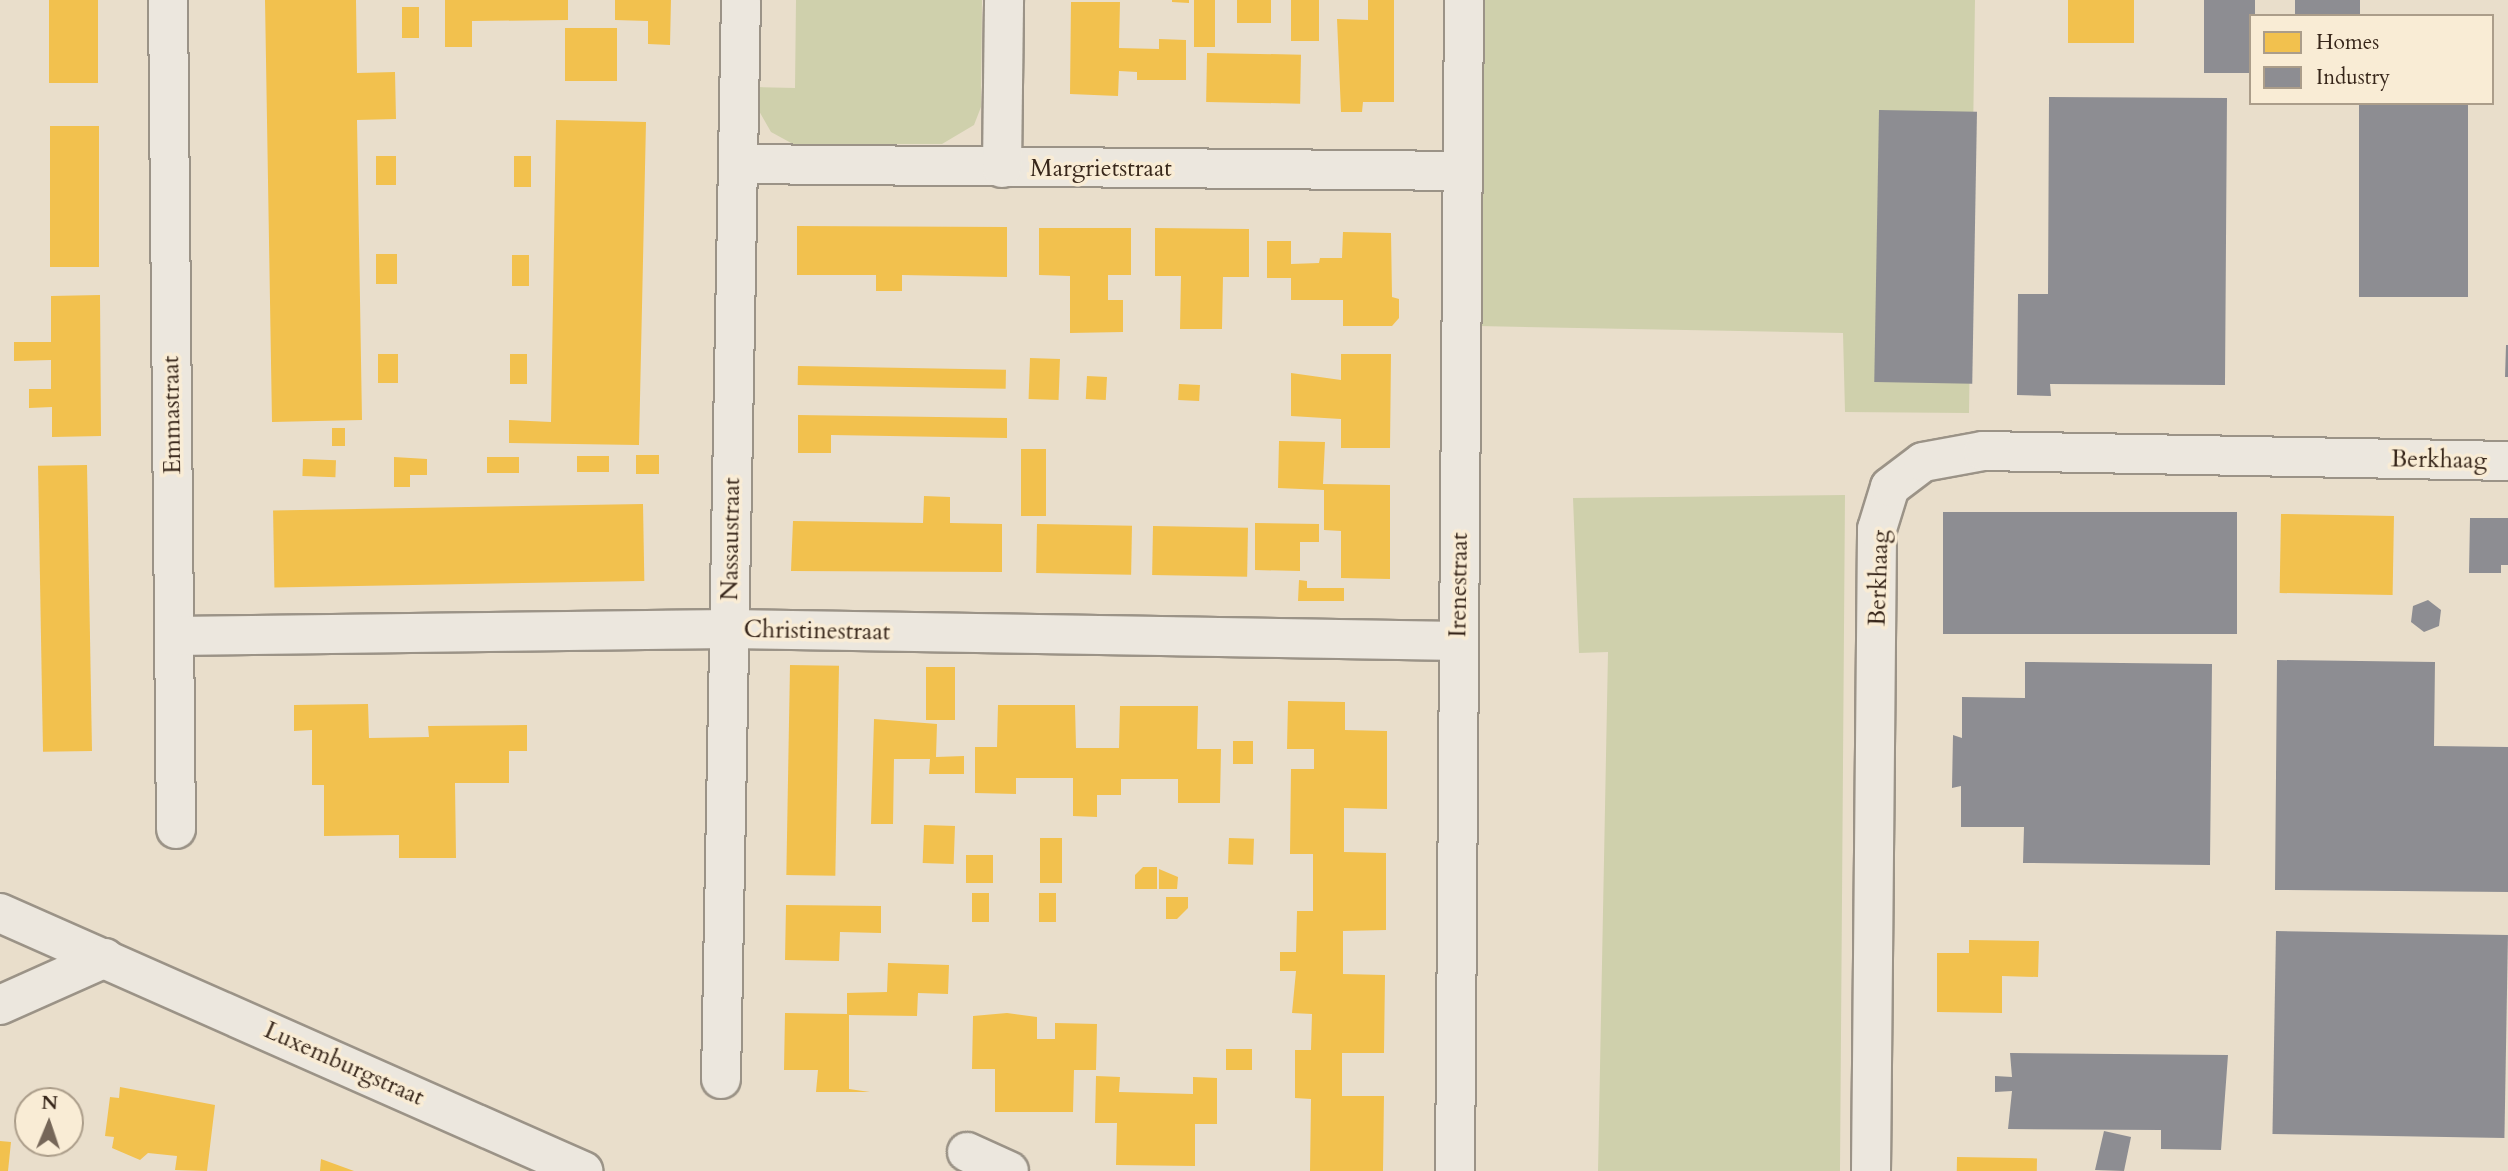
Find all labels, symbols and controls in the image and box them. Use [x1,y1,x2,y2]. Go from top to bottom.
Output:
legend [2249,14,2494,105]
text: Homes [2316,28,2379,57]
text: Industry [2316,63,2390,92]
street label: Margrietstraat [1030,155,1172,183]
street label: Emmastraat [157,356,187,474]
street label: Berkhaag [2391,445,2487,475]
street label: Nassaustraat [716,477,746,601]
street label: Berkhaag [1863,529,1895,627]
street label: Irenestraat [1444,532,1474,638]
street label: Christinestraat [743,615,891,647]
street label: Luxemburgstraat [260,1016,428,1112]
north arrow [14,1087,84,1157]
text: N [41,1090,58,1116]

